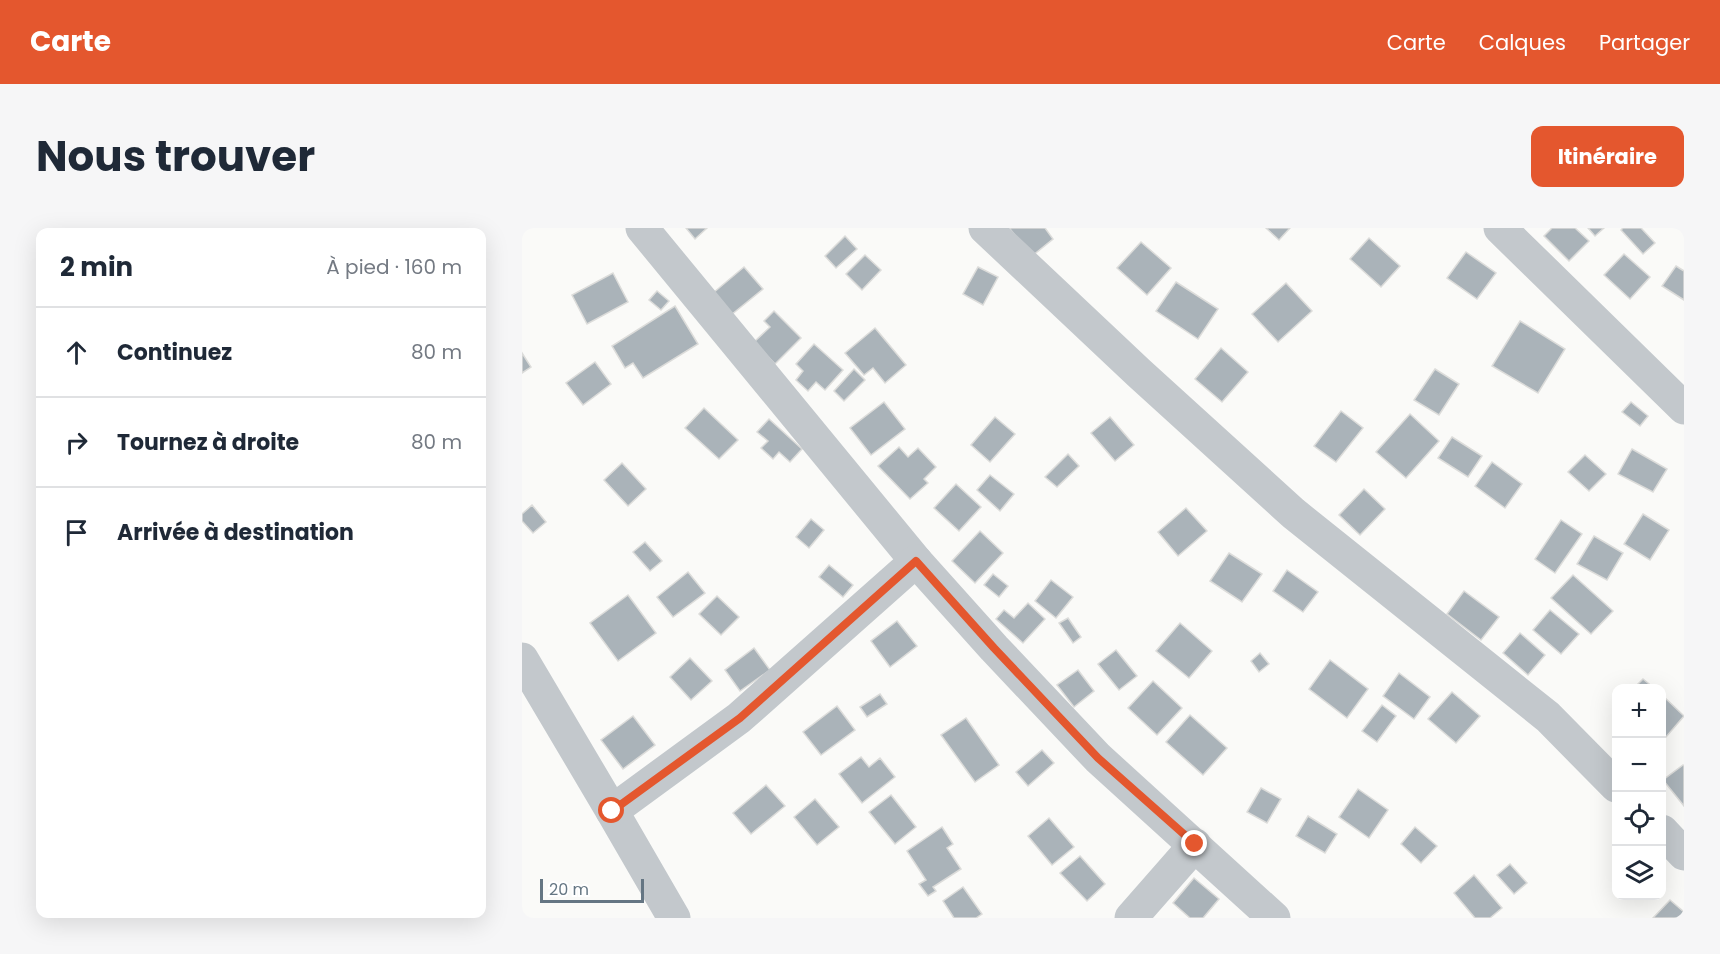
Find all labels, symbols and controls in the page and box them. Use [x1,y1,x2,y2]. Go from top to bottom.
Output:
text: Carte [30,22,111,61]
text: Carte [1387,28,1446,57]
text: Calques [1479,28,1566,57]
text: Partager [1599,28,1690,57]
button: Itinéraire [1531,126,1684,187]
text: Nous trouver [36,127,315,186]
text: 2 min [60,249,133,285]
text: À pied · 160 m [326,253,462,281]
icon: ahead [60,336,93,369]
text: Continuez [117,337,232,368]
text: 80 m [411,338,462,366]
icon: right [60,426,93,459]
text: Tournez à droite [117,427,299,458]
text: 80 m [411,428,462,456]
icon: arrive [60,516,93,549]
text: Arrivée à destination [117,517,354,548]
map controls [1612,684,1666,900]
button: + [1612,684,1666,738]
button: − [1612,738,1666,792]
button: locate [1612,792,1666,846]
route start [598,797,624,823]
route end [1181,830,1207,856]
button: layers [1612,846,1666,900]
scale bar [540,876,644,904]
text: 20 m [549,878,589,901]

